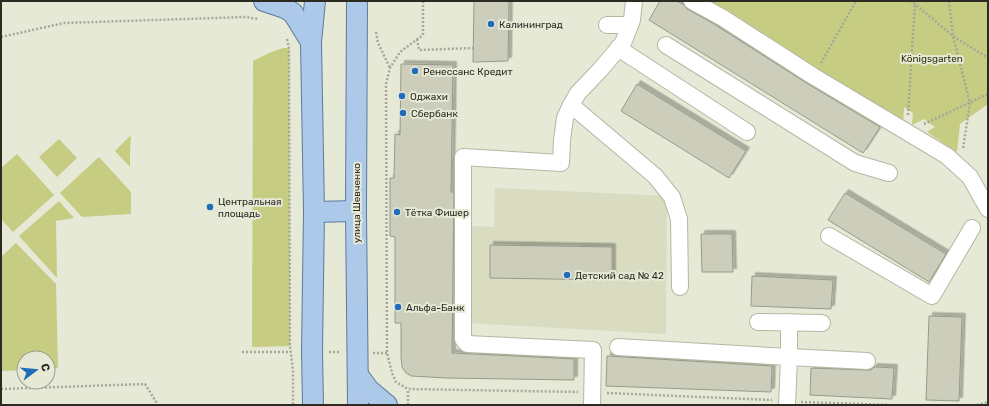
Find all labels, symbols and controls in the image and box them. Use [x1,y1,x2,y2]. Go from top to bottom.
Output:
marker: Калининград [486,19,496,29]
place label: Калининград [499,19,563,31]
park label: Königsgarten [901,53,963,65]
marker: Ренессанс Кредит [410,66,420,76]
place label: Ренессанс Кредит [423,66,513,78]
marker: Оджахи [397,91,407,101]
place label: Оджахи [410,91,448,103]
marker: Сбербанк [398,108,408,118]
place label: Сбербанк [411,108,458,120]
street label: улица Шевченко [351,163,363,243]
place label: Центральная площадь [218,196,281,220]
marker: Центральная площадь [205,202,215,212]
marker: Тётка Фишер [392,207,402,217]
place label: Тётка Фишер [405,207,469,219]
marker: Детский сад № 42 [562,270,572,280]
place label: Детский сад № 42 [575,270,664,282]
marker: Альфа-Банк [393,302,403,312]
place label: Альфа-Банк [406,302,465,314]
north arrow [16,350,56,390]
text: С [38,362,53,373]

